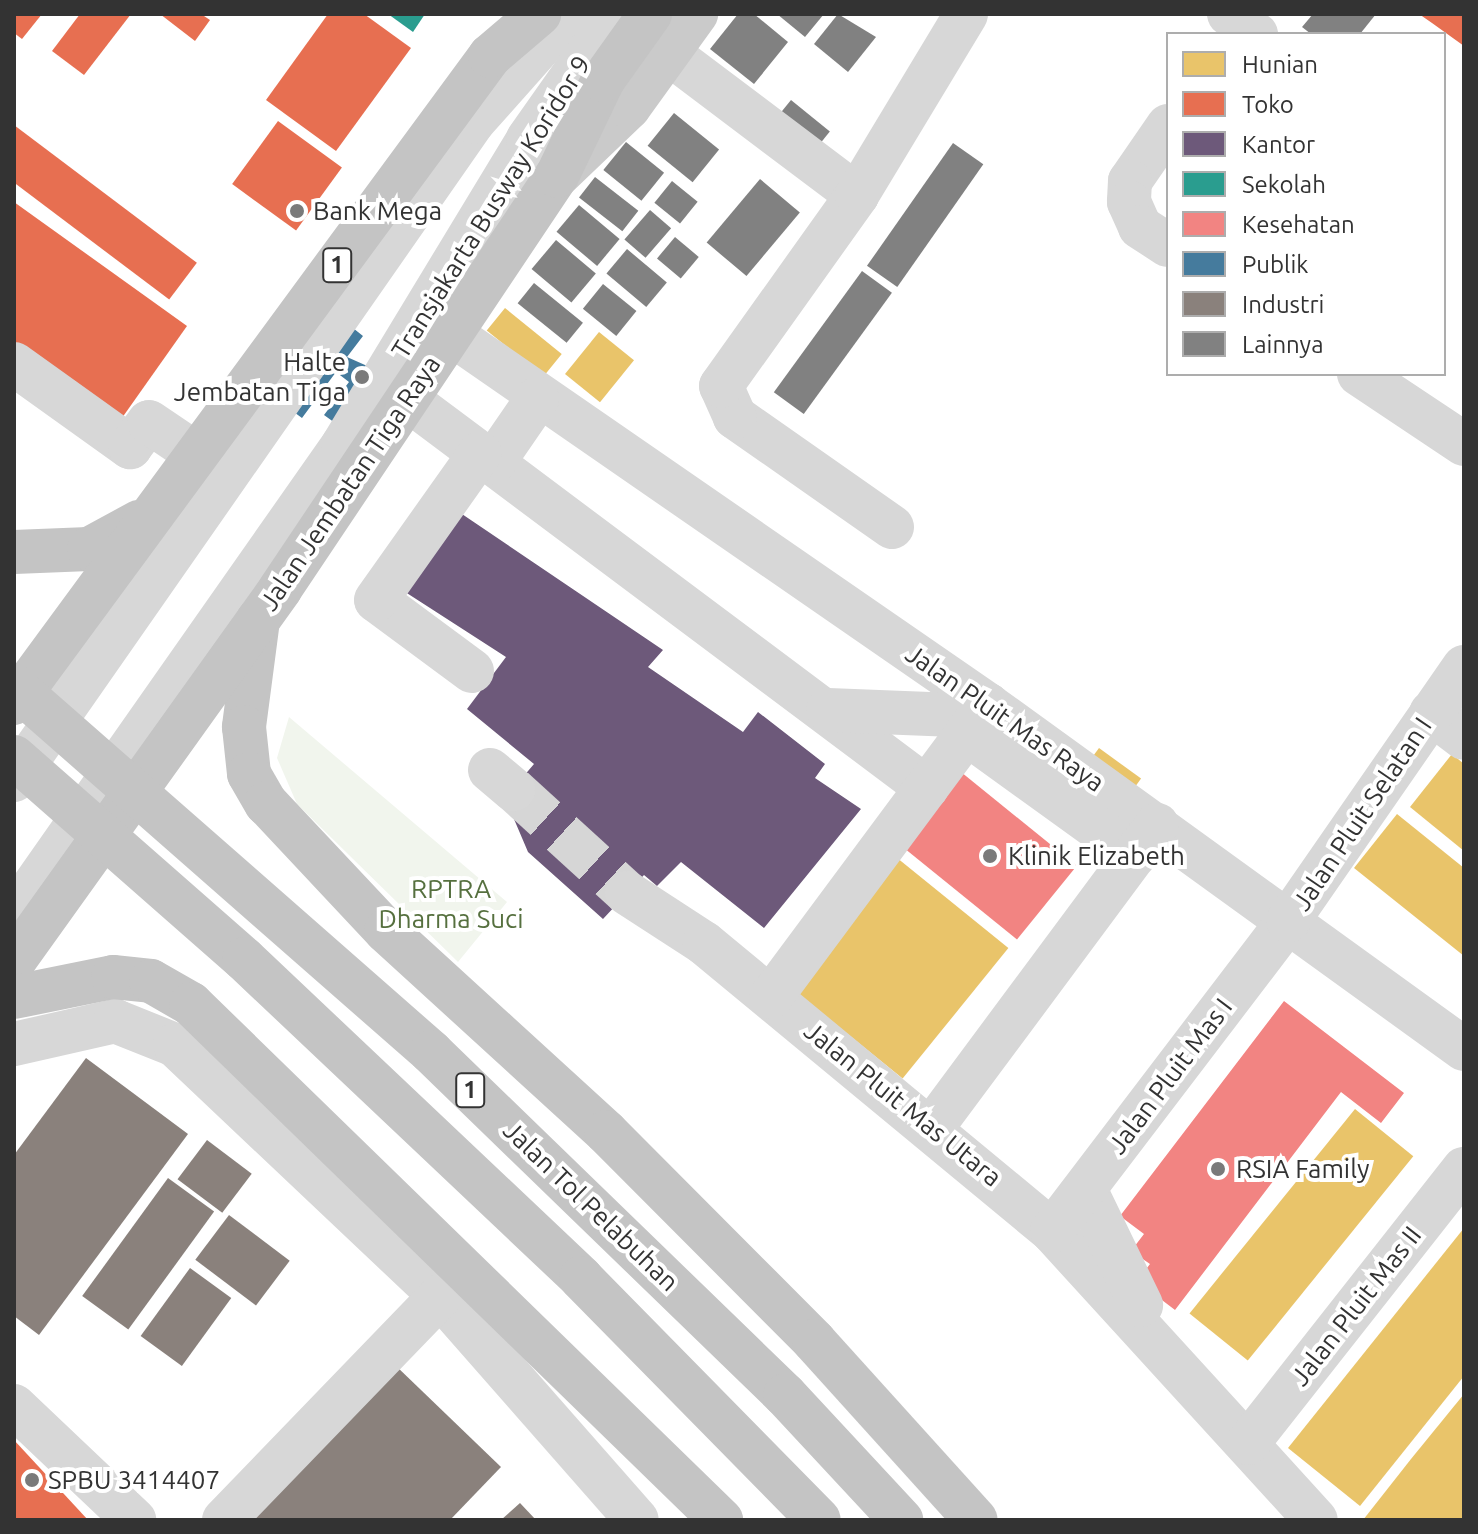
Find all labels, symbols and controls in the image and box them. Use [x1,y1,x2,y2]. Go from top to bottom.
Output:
legend [1166,32,1446,376]
street label: Transjakarta Busway Koridor 9 [385,50,597,364]
text: Hunian [1242,51,1318,78]
text: Toko [1242,91,1294,118]
text: Kantor [1242,131,1315,158]
text: Sekolah [1242,171,1326,198]
place label: Bank Mega [313,195,442,227]
marker: Bank Mega [288,202,306,220]
text: Kesehatan [1242,211,1355,238]
road number: 1 [321,245,353,285]
text: Publik [1242,251,1308,278]
text: Industri [1242,291,1324,318]
text: Lainnya [1242,331,1324,358]
place label: Halte Jembatan Tiga [174,346,346,408]
street label: Jalan Jembatan Tiga Raya [253,350,447,616]
marker: Halte Jembatan Tiga [353,368,371,386]
street label: Jalan Pluit Mas Raya [900,638,1110,798]
street label: Jalan Pluit Selatan I [1286,712,1438,916]
place label: Klinik Elizabeth [1008,840,1185,872]
marker: Klinik Elizabeth [979,845,1001,867]
park label: RPTRA Dharma Suci [378,873,524,934]
street label: Jalan Pluit Mas I [1101,992,1239,1160]
street label: Jalan Pluit Mas Utara [798,1015,1008,1193]
road number: 1 [454,1070,486,1110]
street label: Jalan Tol Pelabuhan [497,1115,685,1297]
place label: RSIA Family [1236,1153,1369,1185]
marker: RSIA Family [1207,1158,1229,1180]
street label: Jalan Pluit Mas II [1284,1220,1428,1392]
place label: SPBU 3414407 [48,1464,220,1496]
marker: SPBU 3414407 [23,1471,41,1489]

